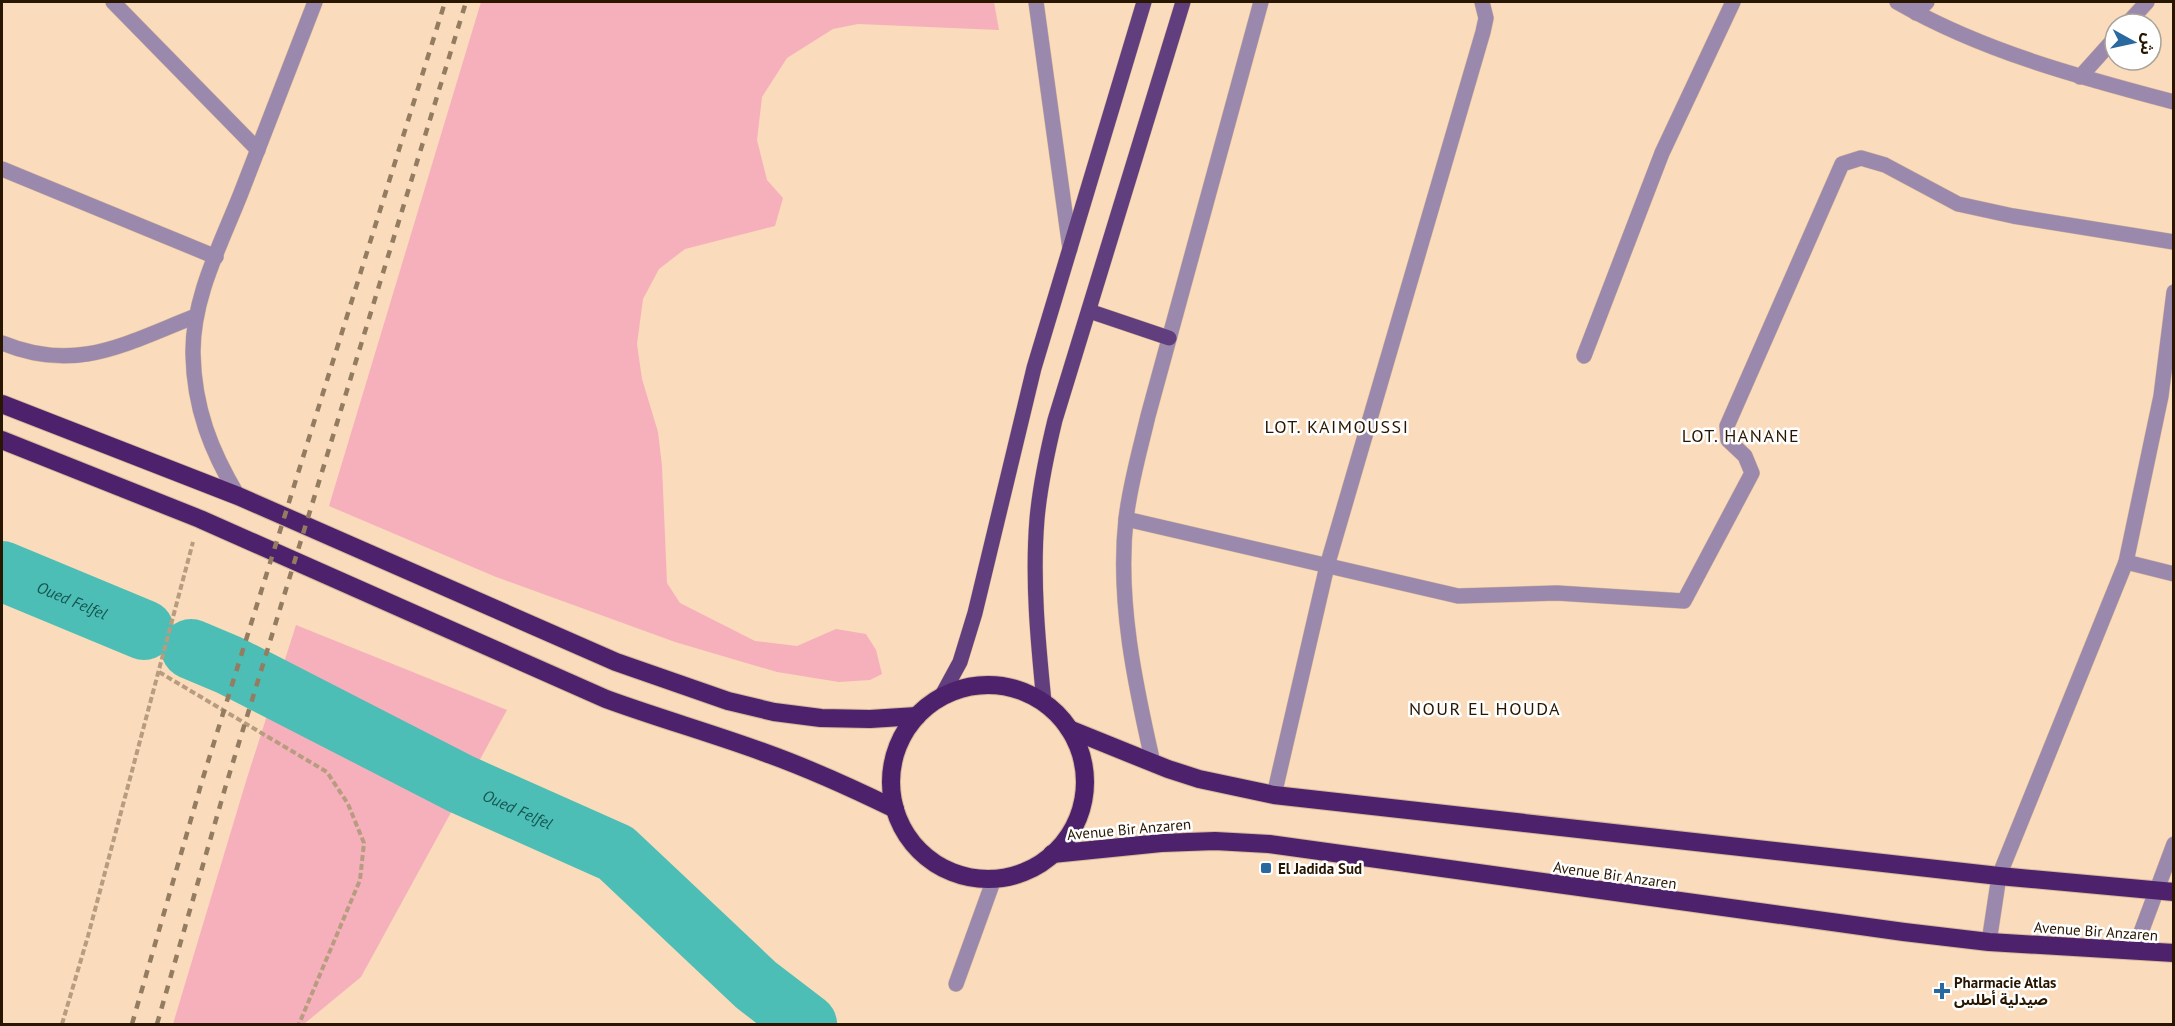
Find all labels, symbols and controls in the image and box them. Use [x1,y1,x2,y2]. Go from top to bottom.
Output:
north arrow [2103,12,2163,72]
text: ش [2136,32,2159,56]
district label: LOT. KAIMOUSSI [1265,415,1409,438]
district label: LOT. HANANE [1682,424,1800,447]
water label: Oued Felfel [34,577,111,624]
district label: NOUR EL HOUDA [1409,697,1561,720]
water label: Oued Felfel [480,785,556,834]
street label: Avenue Bir Anzaren [1066,814,1192,844]
street label: Avenue Bir Anzaren [1552,857,1678,893]
place label: El Jadida Sud [1278,859,1362,878]
marker: El Jadida Sud [1259,861,1273,875]
street label: Avenue Bir Anzaren [2033,917,2159,945]
place label: Pharmacie Atlas صيدلية أطلس [1954,973,2056,1009]
marker: Pharmacie Atlas صيدلية أطلس [1935,984,1949,998]

